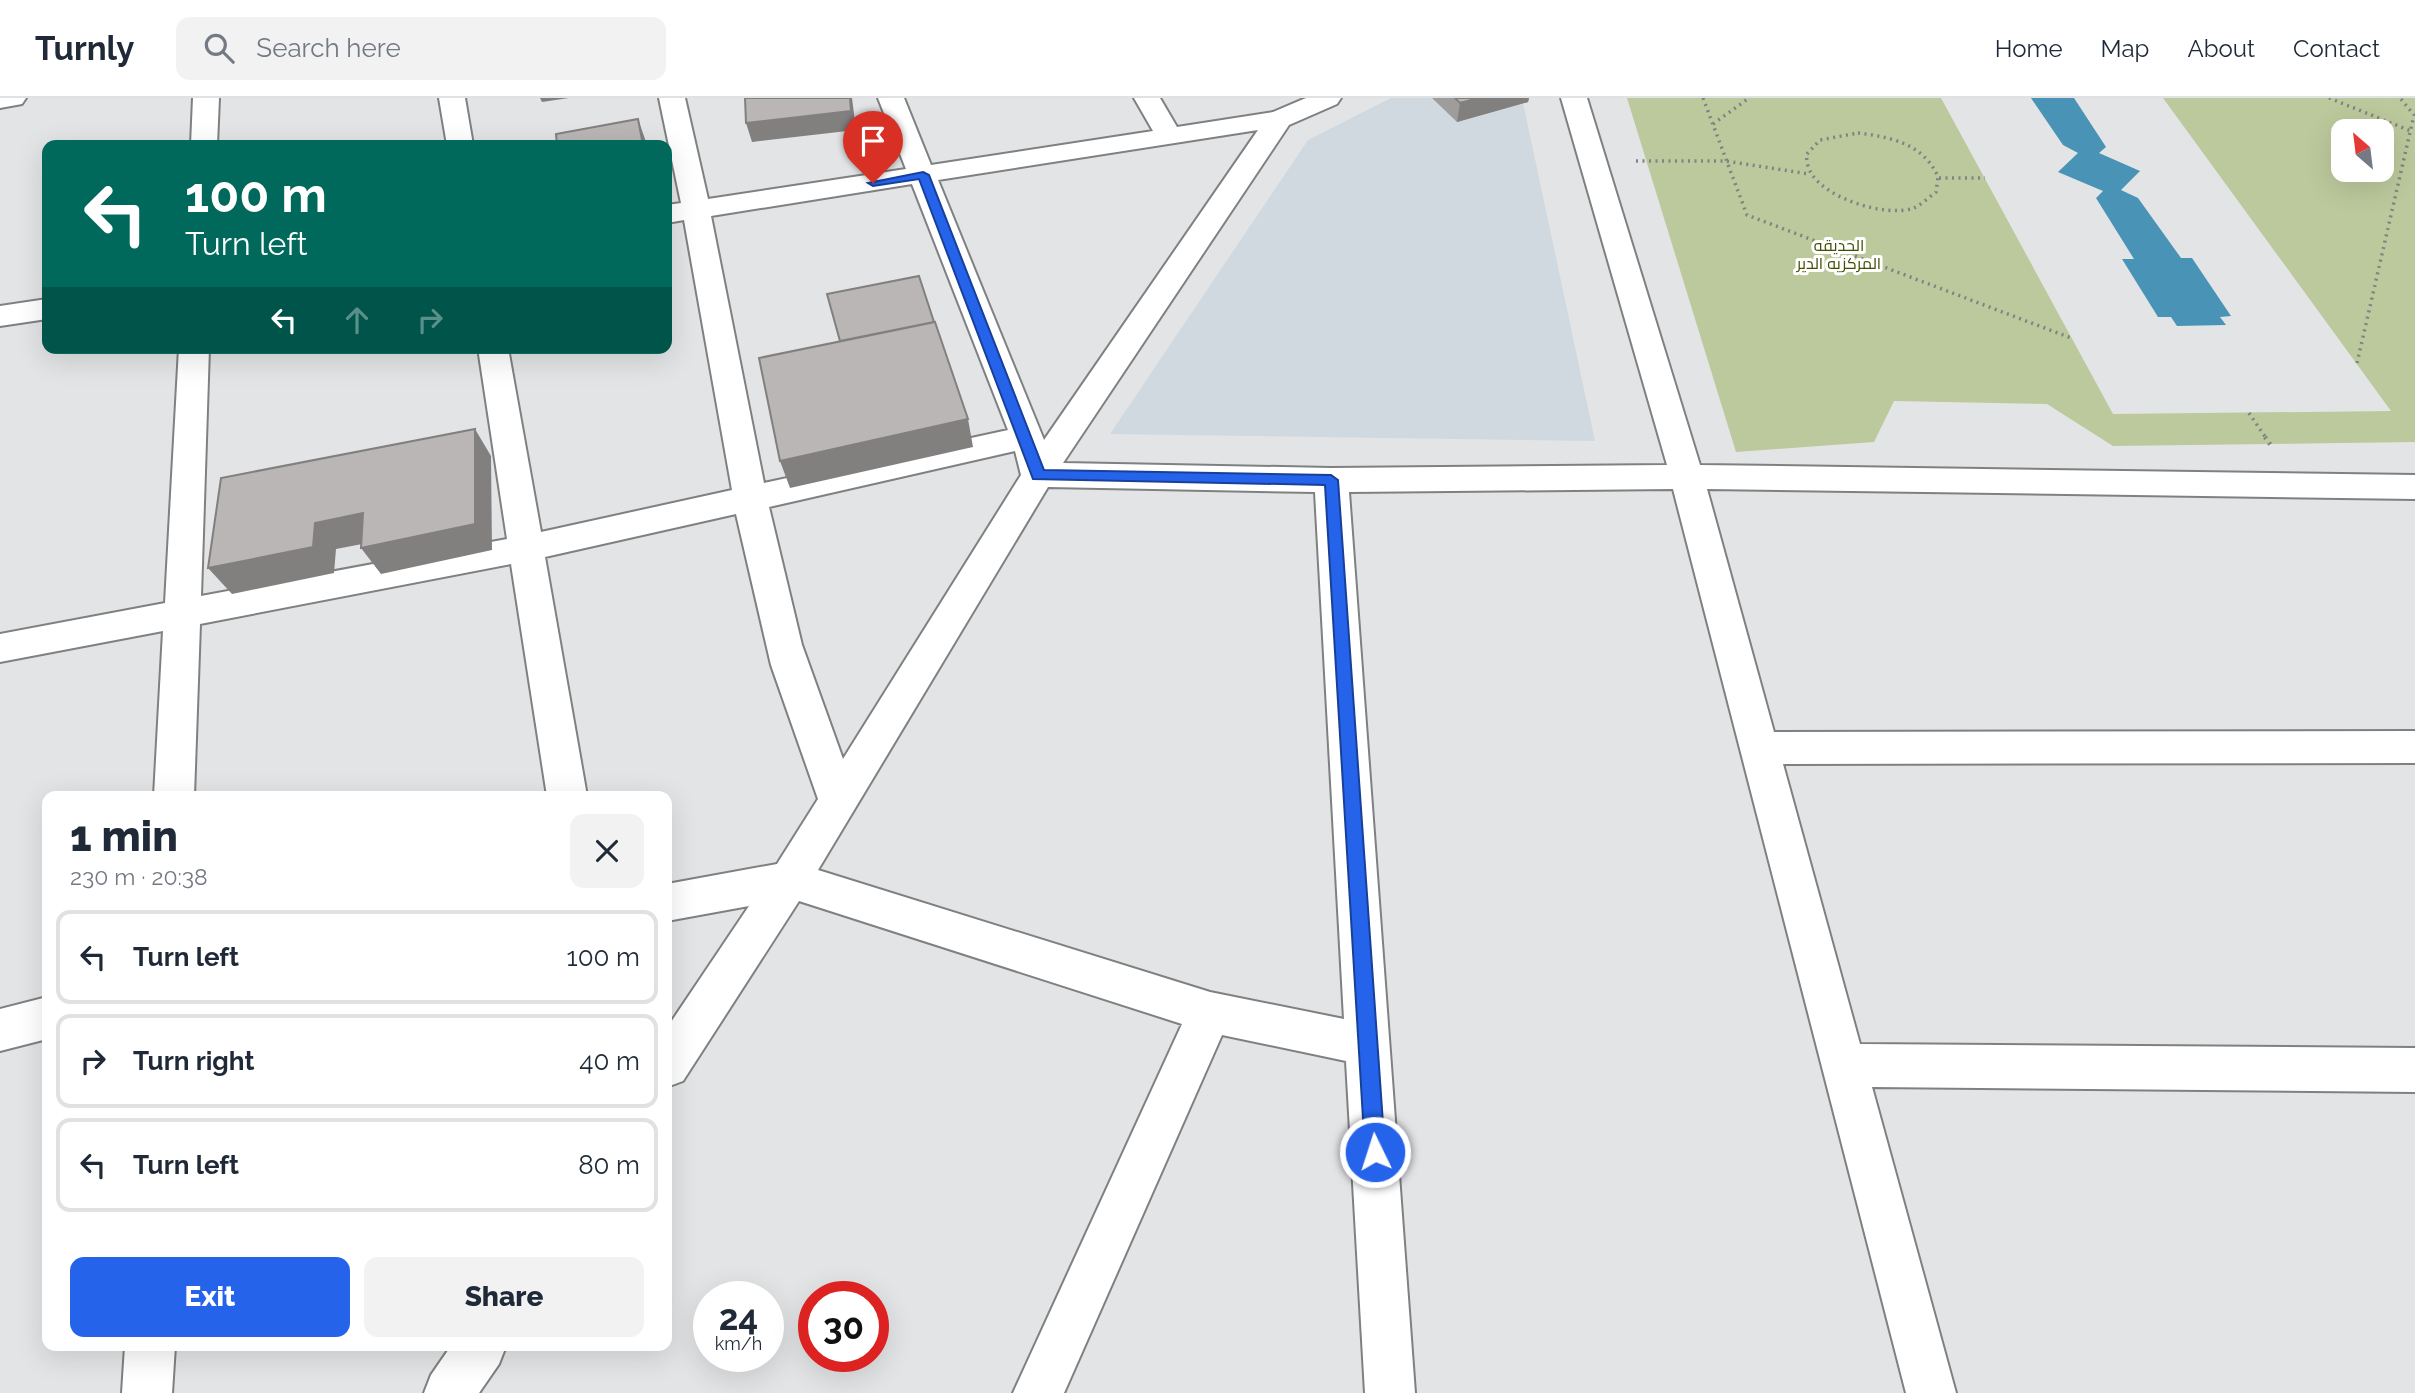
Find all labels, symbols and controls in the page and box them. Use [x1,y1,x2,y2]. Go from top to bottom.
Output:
search box [176,17,666,80]
text: Turnly [35,29,134,68]
icon: search [200,29,238,67]
text: Search here [256,33,401,63]
text: Home [1995,34,2063,63]
text: Map [2101,34,2149,63]
text: About [2187,34,2255,63]
text: Contact [2293,34,2380,63]
pin [843,111,903,183]
north arrow [2331,119,2394,182]
map controls [2331,119,2394,182]
icon: arrive [854,122,892,160]
text: 100 m [185,166,327,223]
icon: left [70,168,161,259]
text: Turn left [185,225,307,262]
park label: الحديقه المركزيه الدير [1796,236,1881,273]
icon: left [265,301,303,339]
icon: ahead [338,301,376,339]
icon: right [411,301,449,339]
text: 1 min [70,812,178,861]
button: close [570,814,644,888]
text: 230 m · 20:38 [70,863,208,890]
icon: left [74,938,112,976]
text: Turn left [133,942,239,972]
text: 100 m [567,942,640,972]
icon: right [74,1042,112,1080]
text: Turn right [133,1046,254,1076]
text: 40 m [579,1046,640,1076]
position arrow [1338,1115,1412,1189]
icon: left [74,1146,112,1184]
text: Turn left [133,1150,239,1180]
text: 80 m [578,1150,640,1180]
button: Exit [70,1257,350,1337]
button: Share [364,1257,644,1337]
speed limit sign: 30 [798,1281,889,1372]
text: 24 [719,1297,758,1338]
text: km/h [715,1333,762,1354]

